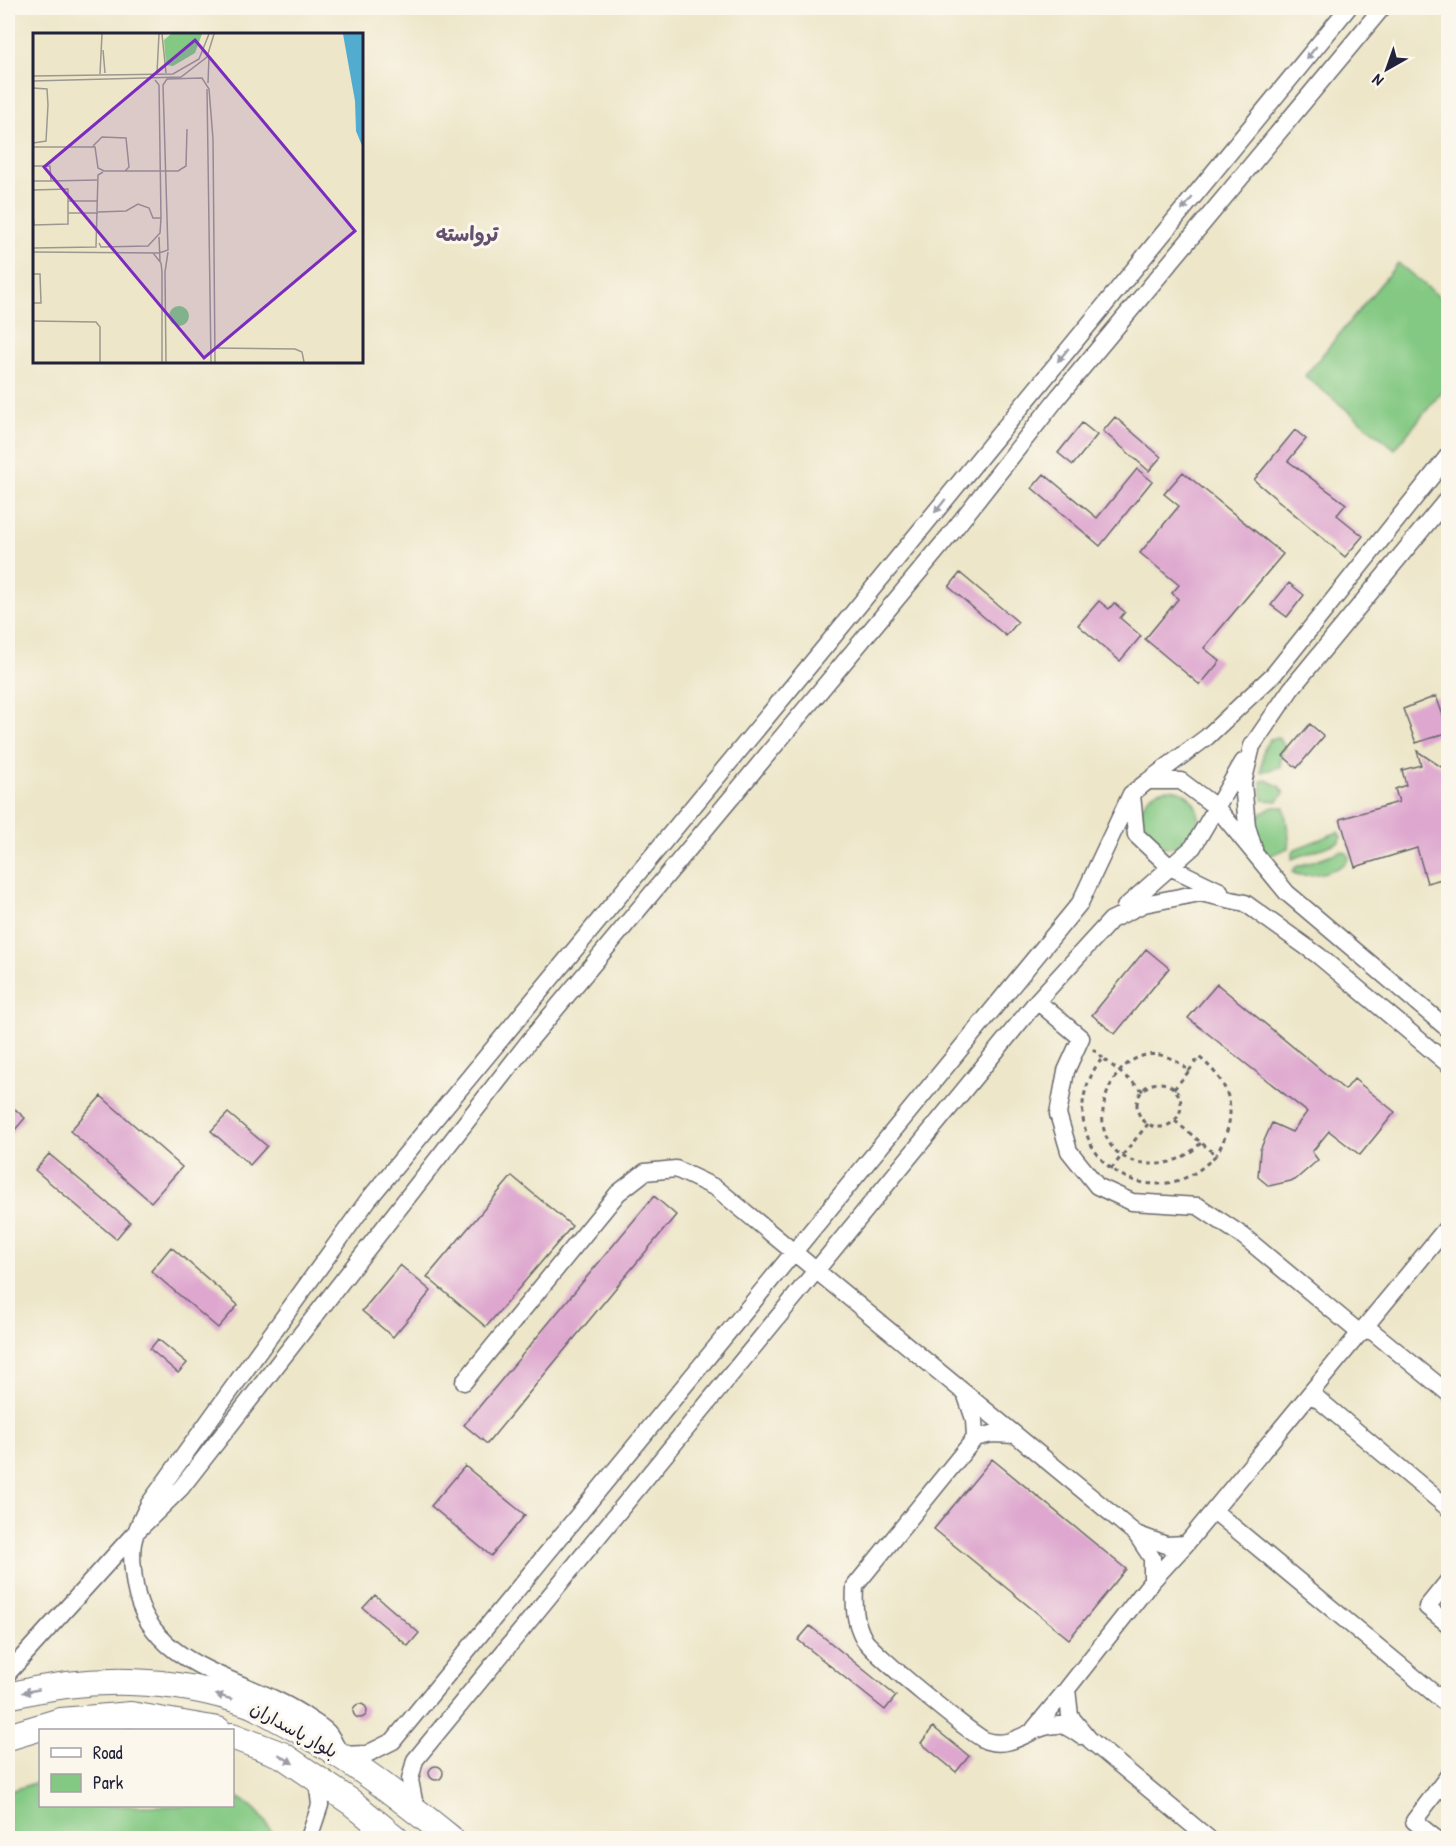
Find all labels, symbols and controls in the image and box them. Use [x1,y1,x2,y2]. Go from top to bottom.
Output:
inset map [33,33,363,363]
north arrow [1357,39,1417,99]
one-way arrow [1304,45,1317,61]
text: N [1367,69,1388,92]
one-way arrow [1181,196,1194,211]
district label: ترواسته [436,220,499,247]
one-way arrow [1058,347,1070,362]
one-way arrow [934,498,947,513]
one-way arrow [22,1687,41,1696]
one-way arrow [215,1692,233,1701]
street label: بلوار پاسداران [246,1695,342,1764]
legend [39,1729,234,1807]
text: Road [93,1740,123,1765]
one-way arrow [278,1753,294,1764]
text: Park [93,1770,124,1795]

